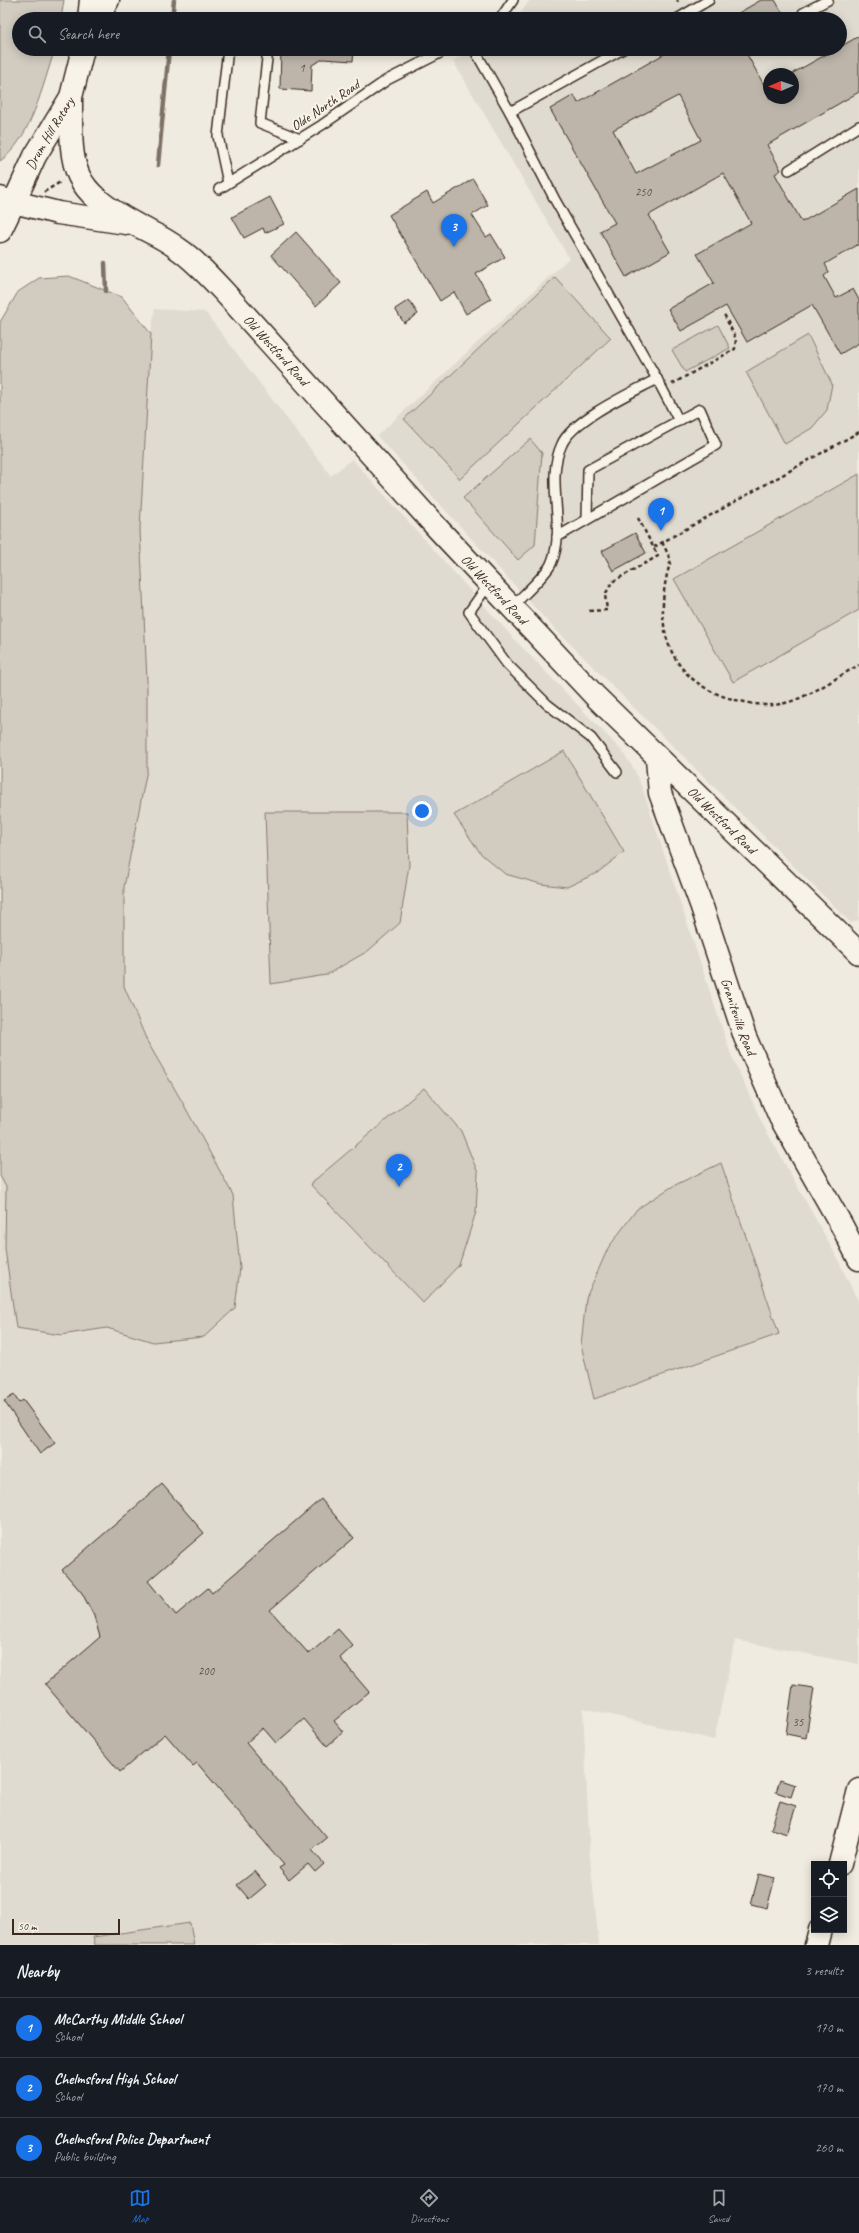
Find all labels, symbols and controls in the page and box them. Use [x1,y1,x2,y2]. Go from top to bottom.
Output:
search box [12,12,847,56]
icon: search [26,23,48,45]
text: Search here [58,25,119,44]
house number: 1 [299,60,305,76]
north arrow [763,68,799,104]
street label: Olde North Road [288,75,365,135]
street label: Drum Hill Rotary [22,93,79,172]
house number: 250 [635,184,653,200]
pin: 3 [441,214,467,247]
street label: Old Westford Road [240,311,314,391]
pin: 1 [648,498,674,531]
street label: Old Westford Road [457,551,533,630]
street label: Old Westford Road [684,783,762,859]
your location [412,801,432,821]
street label: Graniteville Road [717,976,761,1060]
pin: 2 [386,1154,412,1187]
house number: 200 [198,1663,216,1679]
house number: 35 [793,1714,804,1730]
map controls [811,1861,847,1933]
button: locate [811,1861,847,1897]
button: layers [811,1897,847,1933]
scale bar [12,1917,120,1936]
text: 50 m [18,1919,37,1933]
text: Nearby [16,1961,59,1982]
text: 3 results [805,1963,843,1979]
text: McCarthy Middle School [54,2010,182,2029]
text: 1 [26,2020,32,2036]
text: 170 m [815,2020,843,2036]
text: School [54,2029,82,2045]
text: Chelmsford High School [54,2070,176,2089]
text: 2 [26,2080,32,2096]
text: 170 m [815,2080,843,2096]
text: School [54,2089,82,2105]
text: Chelmsford Police Department [54,2130,209,2149]
text: 3 [26,2140,32,2156]
text: 260 m [815,2140,843,2156]
text: Public building [54,2149,116,2165]
tab: Map [129,2187,151,2225]
tab: Directions [410,2187,449,2225]
tab: Saved [708,2187,730,2225]

